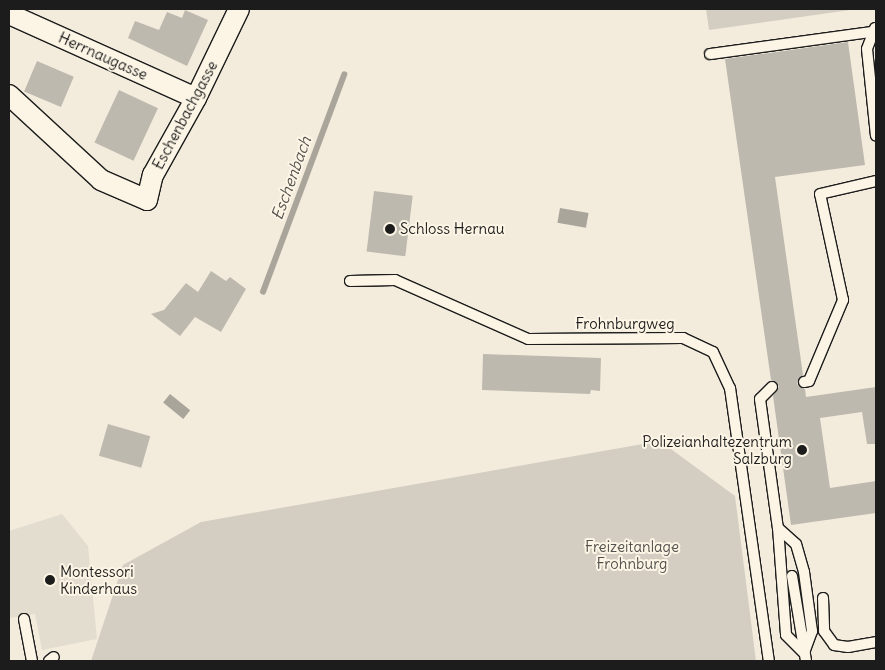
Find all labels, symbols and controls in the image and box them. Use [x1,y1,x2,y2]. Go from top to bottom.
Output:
street label: Herrnaugasse [56,28,150,84]
street label: Eschenbachgasse [149,58,221,172]
water label: Eschenbach [267,134,315,222]
place label: Schloss Hernau [400,220,504,238]
marker: Schloss Hernau [384,223,396,235]
street label: Frohnburgweg [575,315,675,333]
place label: Polizeianhaltezentrum Salzburg [642,432,792,467]
marker: Polizeianhaltezentrum Salzburg [796,444,808,456]
park label: Freizeitanlage Frohnburg [585,537,679,572]
place label: Montessori Kinderhaus [60,562,137,597]
marker: Montessori Kinderhaus [44,574,56,586]

